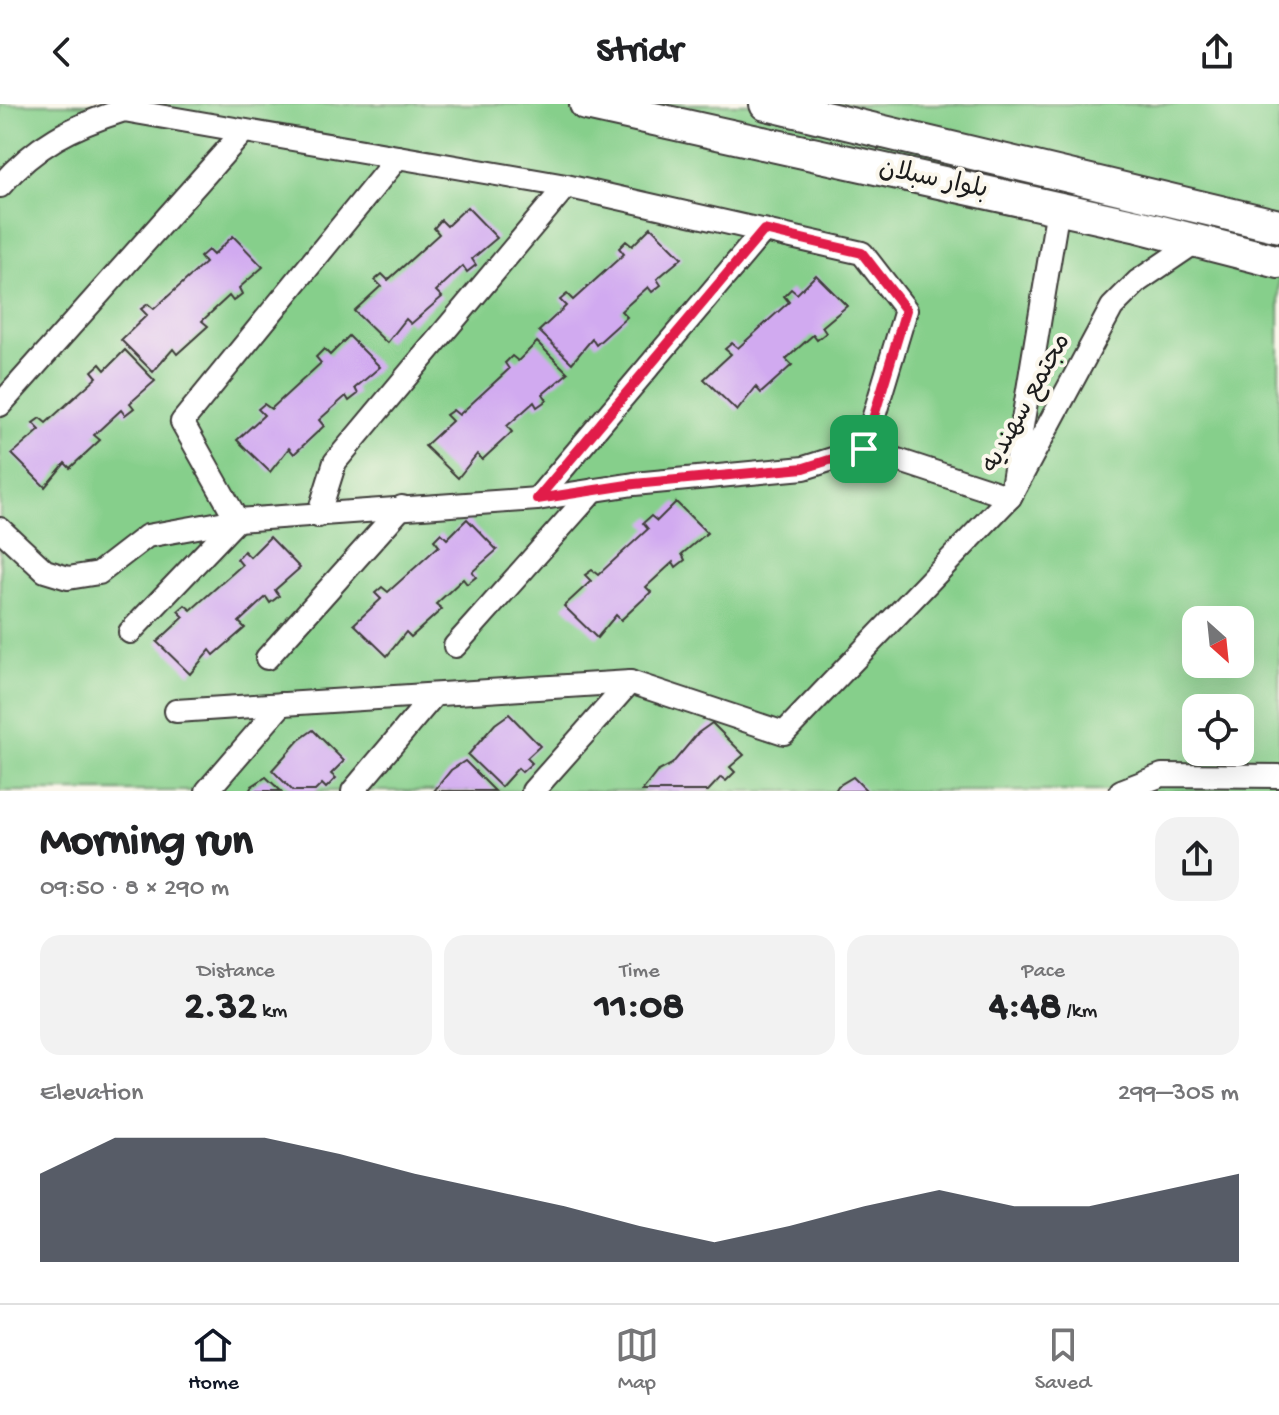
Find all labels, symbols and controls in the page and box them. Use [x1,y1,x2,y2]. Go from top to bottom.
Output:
icon: back [40,30,84,74]
icon: share [1195,30,1239,74]
text: Stridr [597,31,682,74]
street label: بلوار سبلان [876,154,990,208]
street label: مجتمع سهندیه [977,329,1079,479]
pin [830,415,898,483]
icon: arrive [842,427,886,471]
north arrow [1182,606,1254,678]
map controls [1182,606,1254,766]
button: locate [1182,694,1254,766]
button: share [1155,817,1239,901]
text: Morning run [40,818,253,870]
text: 09:50 · 8 × 290 m [40,874,229,905]
text: Distance [197,959,275,985]
text: Time [619,959,660,985]
text: Pace [1022,959,1065,985]
text: 2.32 [184,985,257,1032]
text: 11:08 [595,985,684,1032]
text: 4:48 [989,985,1061,1032]
text: km [257,999,287,1025]
text: /km [1061,999,1097,1025]
text: Elevation [40,1079,143,1110]
text: 299–305 m [1118,1079,1239,1110]
tab: Home [188,1323,239,1397]
tab: Map [615,1323,659,1397]
tab: Saved [1035,1323,1091,1397]

